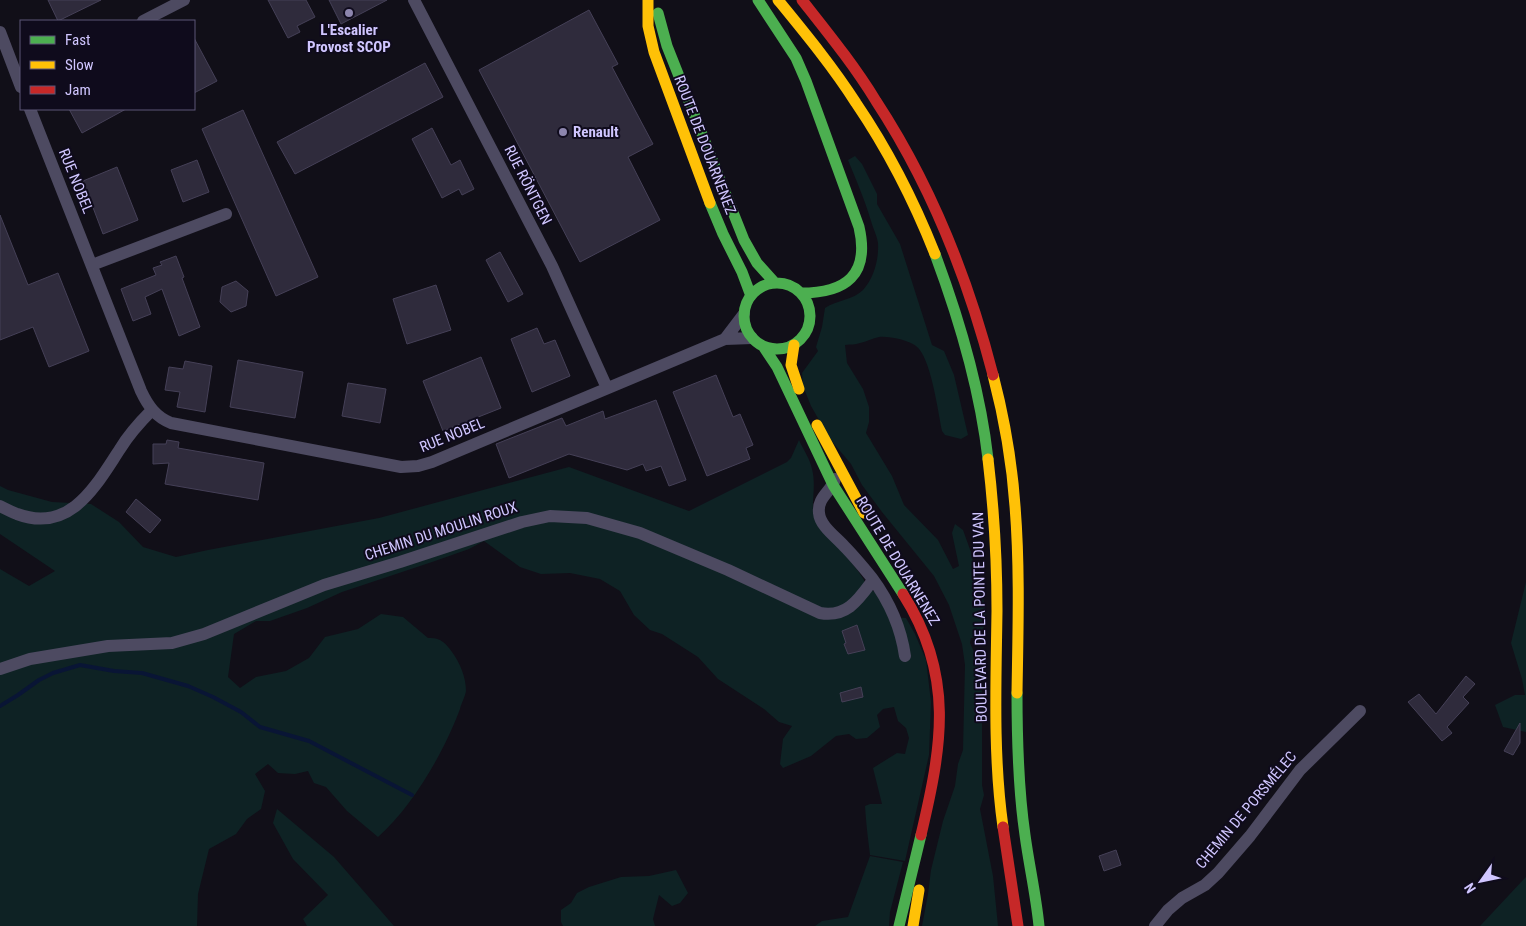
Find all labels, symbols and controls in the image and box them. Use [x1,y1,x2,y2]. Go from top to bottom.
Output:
marker: L'Escalier Provost SCOP [343,7,355,19]
legend [20,20,195,110]
place label: L'Escalier Provost SCOP [307,21,391,56]
text: Fast [65,31,90,49]
text: Slow [65,56,94,74]
street label: ROUTE DE DOUARNENEZ [670,73,740,217]
text: Jam [65,81,91,99]
place label: Renault [573,123,619,141]
marker: Renault [557,126,569,138]
street label: RUE RÖNTGEN [500,142,556,228]
street label: RUE NOBEL [55,146,97,216]
street label: RUE NOBEL [417,414,487,456]
street label: ROUTE DE DOUARNENEZ [852,493,944,629]
street label: CHEMIN DU MOULIN ROUX [362,498,520,564]
street label: BOULEVARD DE LA POINTE DU VAN [969,512,991,722]
street label: CHEMIN DE PORSMÉLEC [1192,748,1300,872]
north arrow [1456,856,1506,906]
text: N [1461,880,1479,896]

